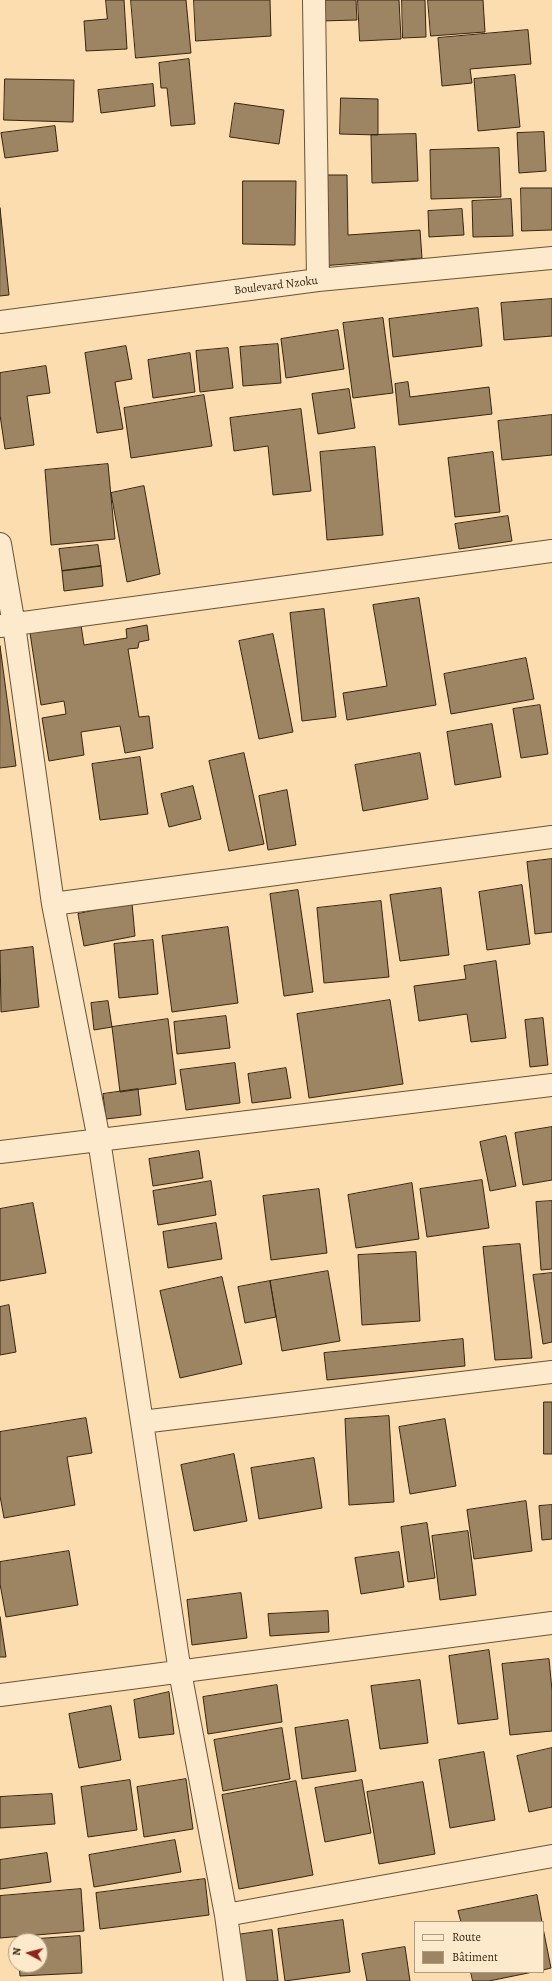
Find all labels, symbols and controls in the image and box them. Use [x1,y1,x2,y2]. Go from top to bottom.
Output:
street label: Boulevard Nzoku [233,274,319,298]
legend [414,1921,544,1973]
text: Route [452,1929,481,1945]
north arrow [8,1933,48,1973]
text: N [9,1947,25,1956]
text: Bâtiment [452,1949,498,1965]

